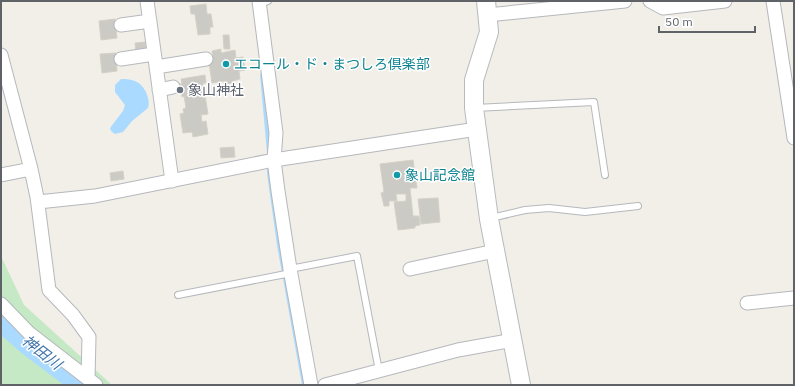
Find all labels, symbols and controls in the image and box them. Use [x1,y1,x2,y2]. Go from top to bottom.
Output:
scale bar [659,8,755,34]
text: 50 m [665,14,693,29]
place label: エコール・ド・まつしろ倶楽部 [234,55,430,73]
marker: エコール・ド・まつしろ倶楽部 [221,59,231,69]
place label: 象山神社 [188,81,244,99]
marker: 象山神社 [175,85,185,95]
place label: 象山記念館 [405,166,475,184]
marker: 象山記念館 [392,170,402,180]
water label: 神田川 [18,331,67,375]

